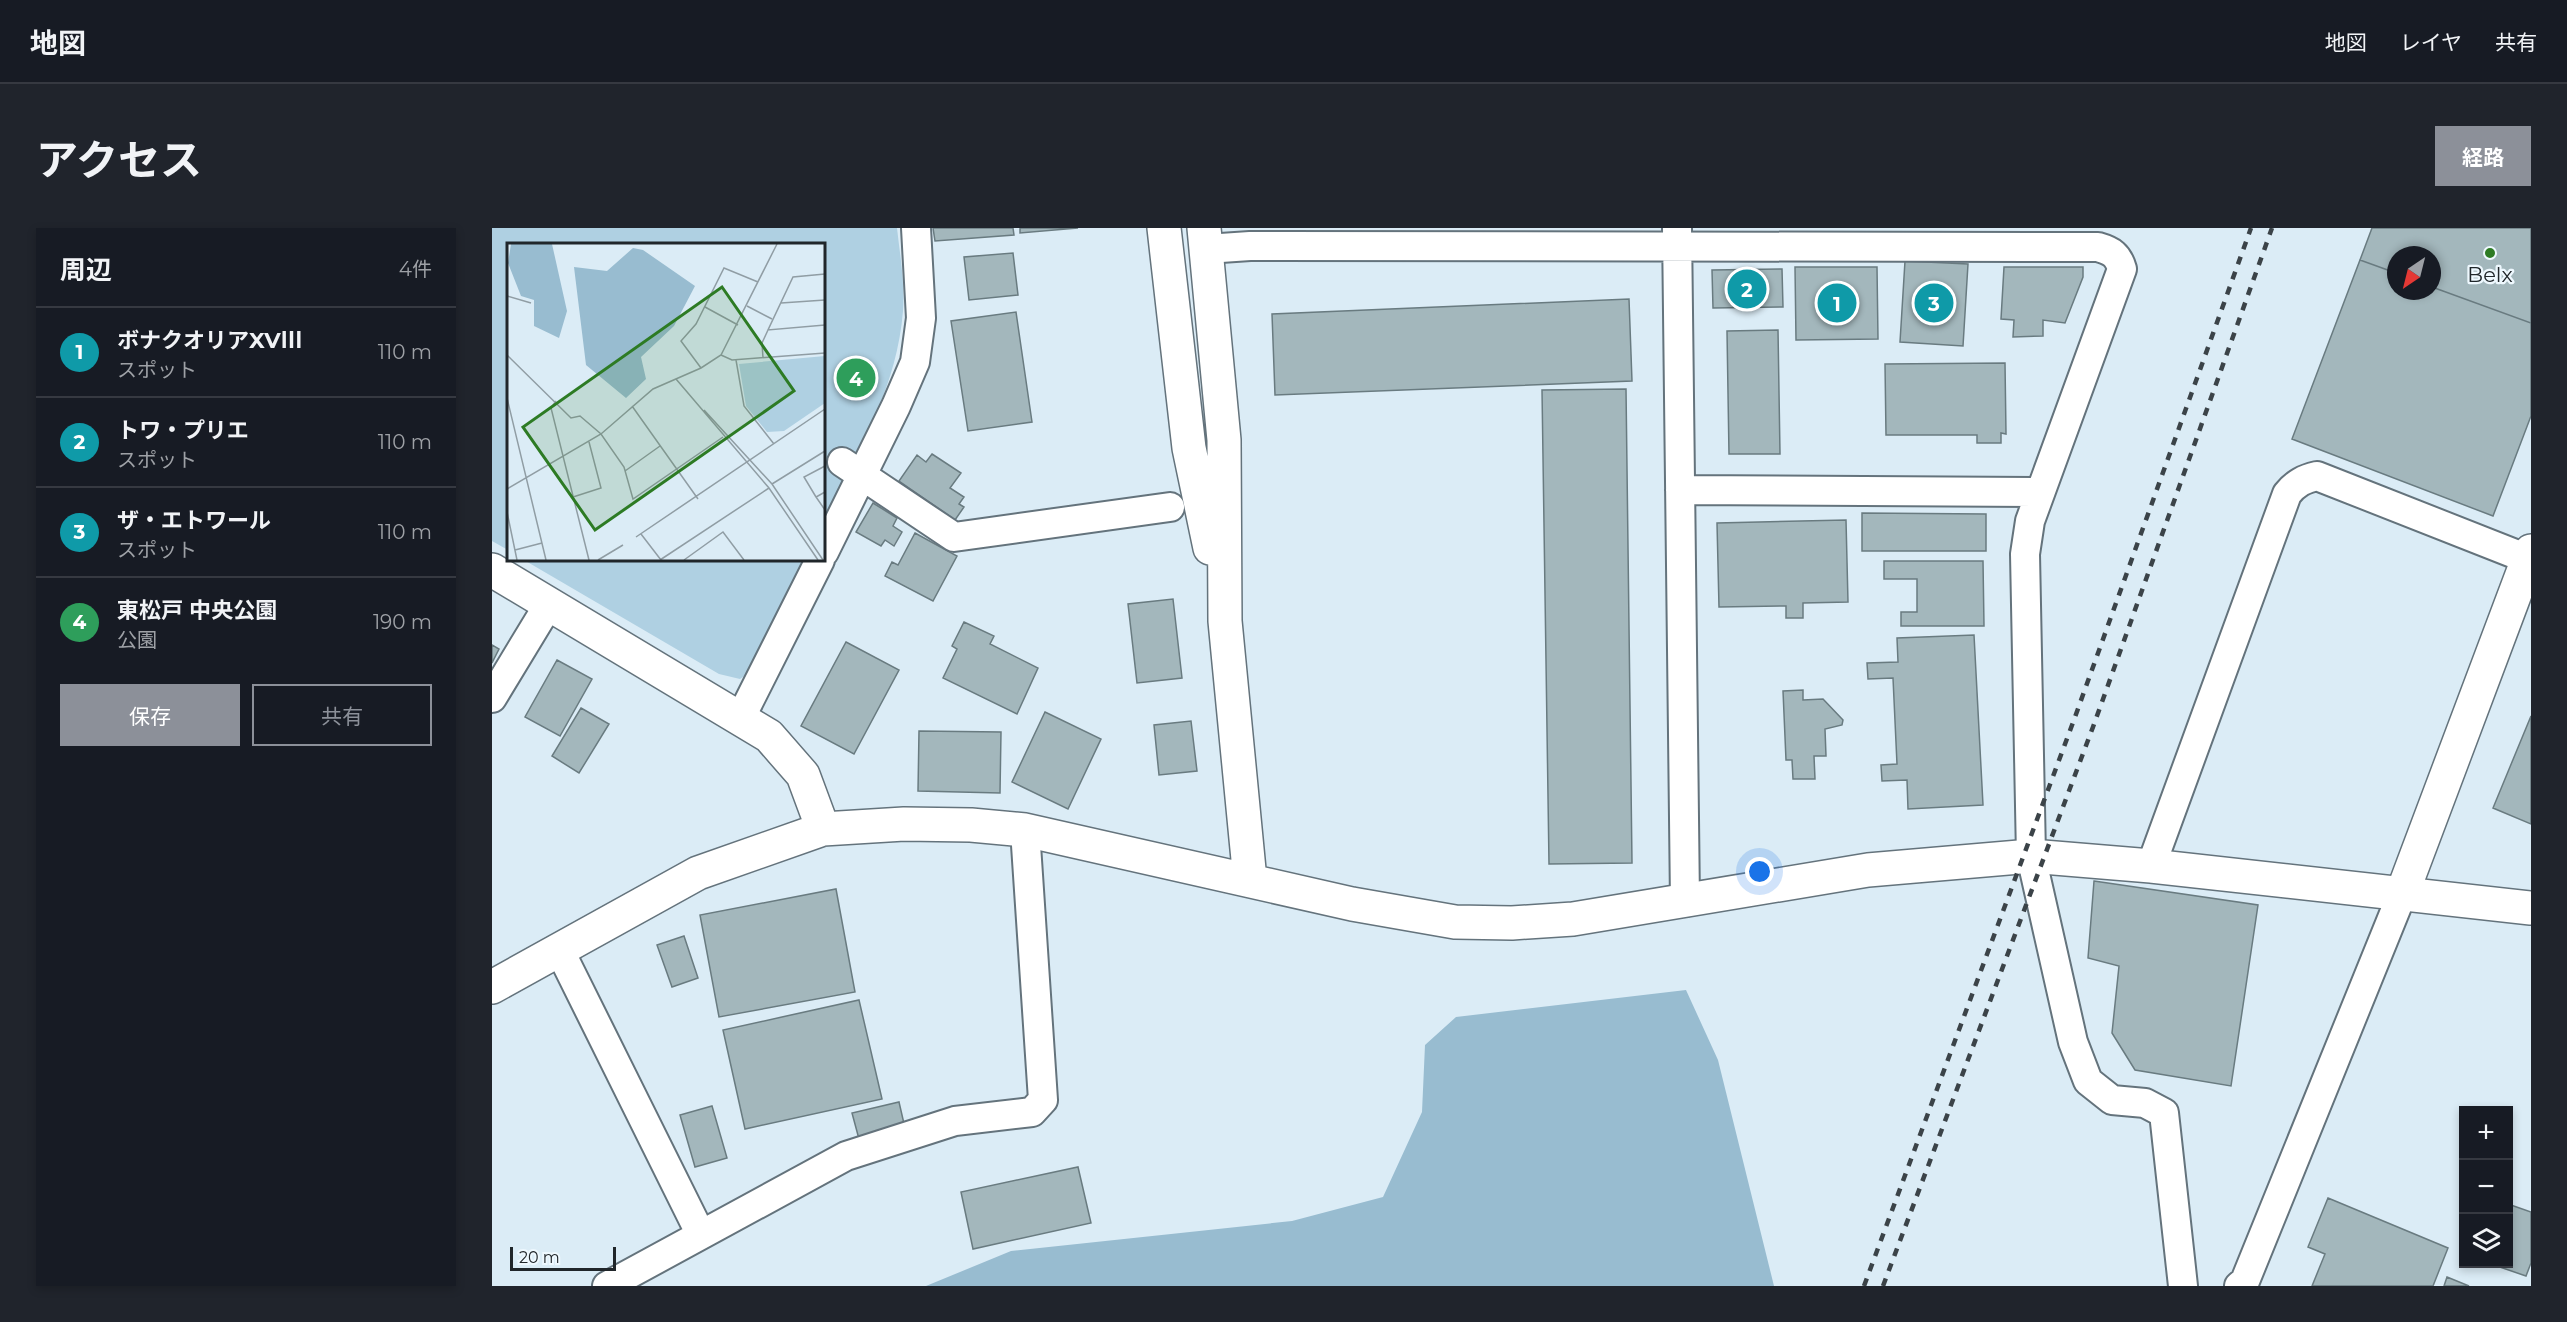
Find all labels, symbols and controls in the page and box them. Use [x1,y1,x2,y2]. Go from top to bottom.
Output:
text: 地図 [30,26,86,60]
text: 地図 [2325,30,2367,55]
text: レイヤ [2400,30,2462,55]
text: 共有 [2495,30,2537,55]
button: 経路 [2435,126,2531,186]
text: アクセス [36,134,202,186]
inset map [507,243,825,561]
north arrow [2387,246,2441,300]
marker: Belx [2483,246,2497,260]
text: 周辺 [60,254,112,286]
text: 4件 [399,257,432,281]
place label: Belx [2467,262,2513,287]
pin: 2 [1728,266,1766,312]
pin: 1 [1818,280,1856,326]
pin: 3 [1914,280,1954,326]
text: ボナクオリアXVⅢ [117,327,303,354]
text: 1 [76,340,83,364]
text: 110 m [378,340,432,364]
pin: 4 [836,356,876,400]
text: スポット [117,358,197,382]
text: トワ・プリエ [117,417,249,444]
text: 2 [74,430,85,454]
text: 110 m [378,430,432,454]
text: スポット [117,448,197,472]
text: ザ・エトワール [117,507,271,534]
text: 3 [74,520,85,544]
text: 110 m [378,520,432,544]
text: スポット [117,538,197,562]
text: 東松戸 中央公園 [117,597,277,624]
text: 4 [73,610,86,634]
text: 190 m [373,610,432,634]
text: 公園 [117,628,157,652]
button: 保存 [60,684,240,746]
button: 共有 [252,684,432,746]
your location [1745,857,1774,886]
map controls [2459,1106,2513,1268]
button: + [2459,1106,2513,1160]
button: − [2459,1160,2513,1214]
button: layers [2459,1214,2513,1268]
scale bar [510,1244,616,1272]
text: 20 m [519,1248,560,1267]

